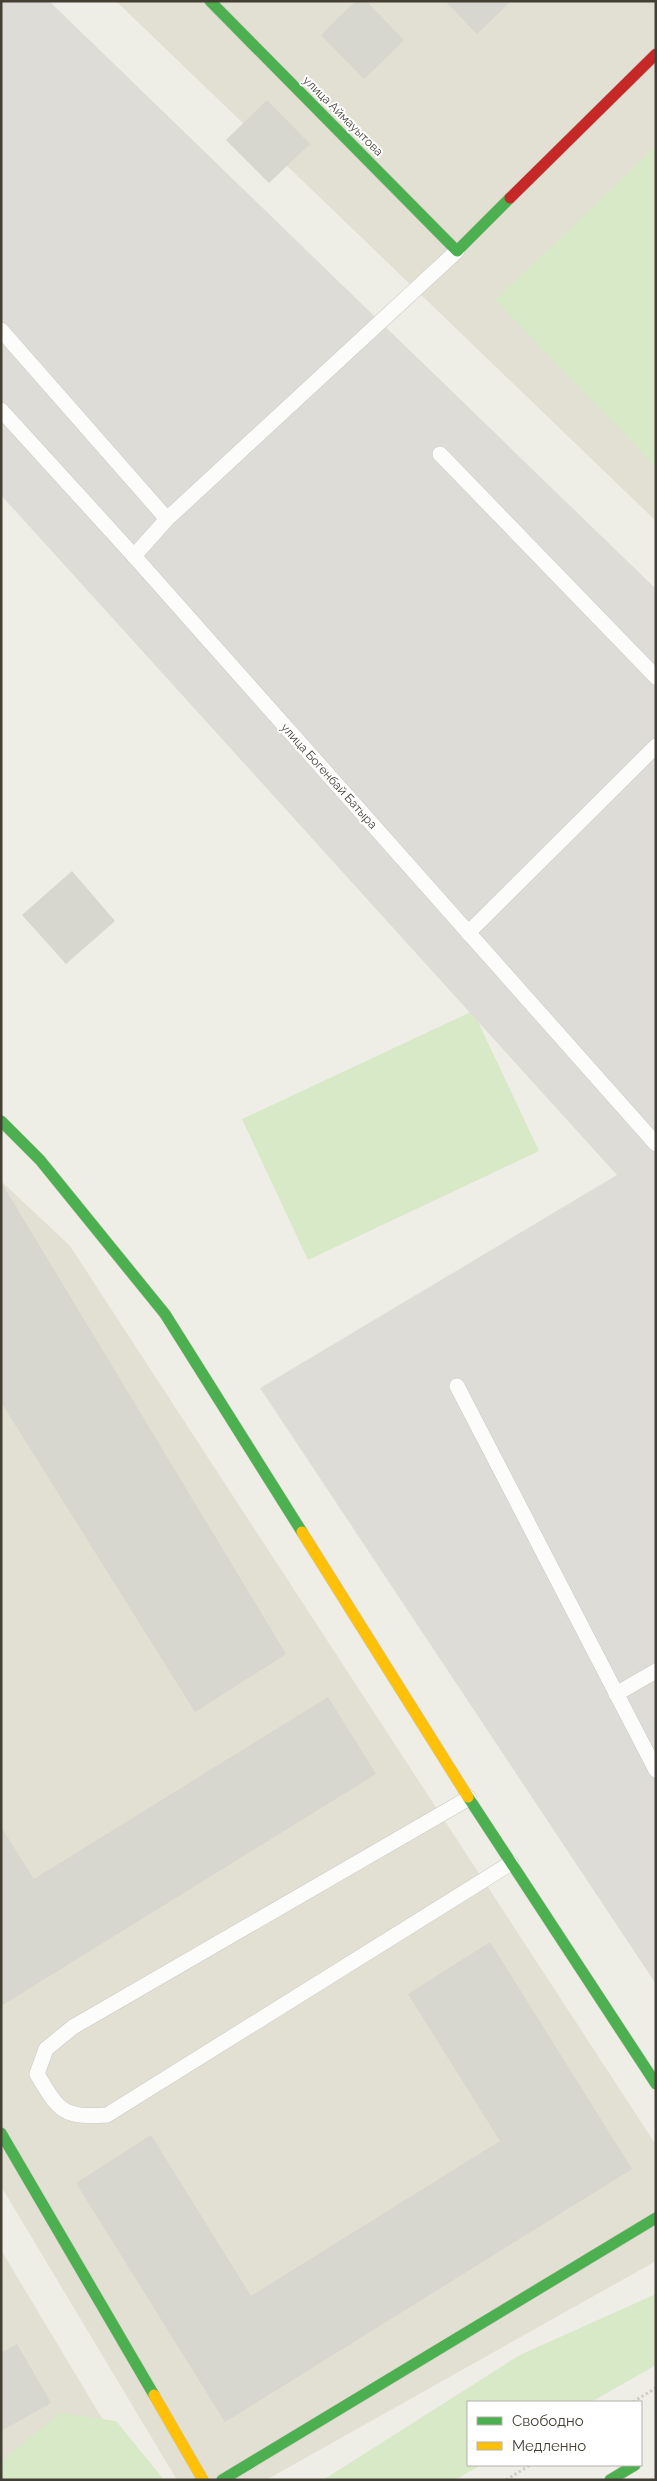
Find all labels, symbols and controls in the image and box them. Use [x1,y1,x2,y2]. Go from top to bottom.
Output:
street label: улица Аймауытова [300,73,386,159]
street label: улица Богенбай Батыра [278,720,380,832]
legend [467,2401,642,2466]
text: Свободно [512,2412,584,2430]
text: Медленно [512,2437,586,2455]

